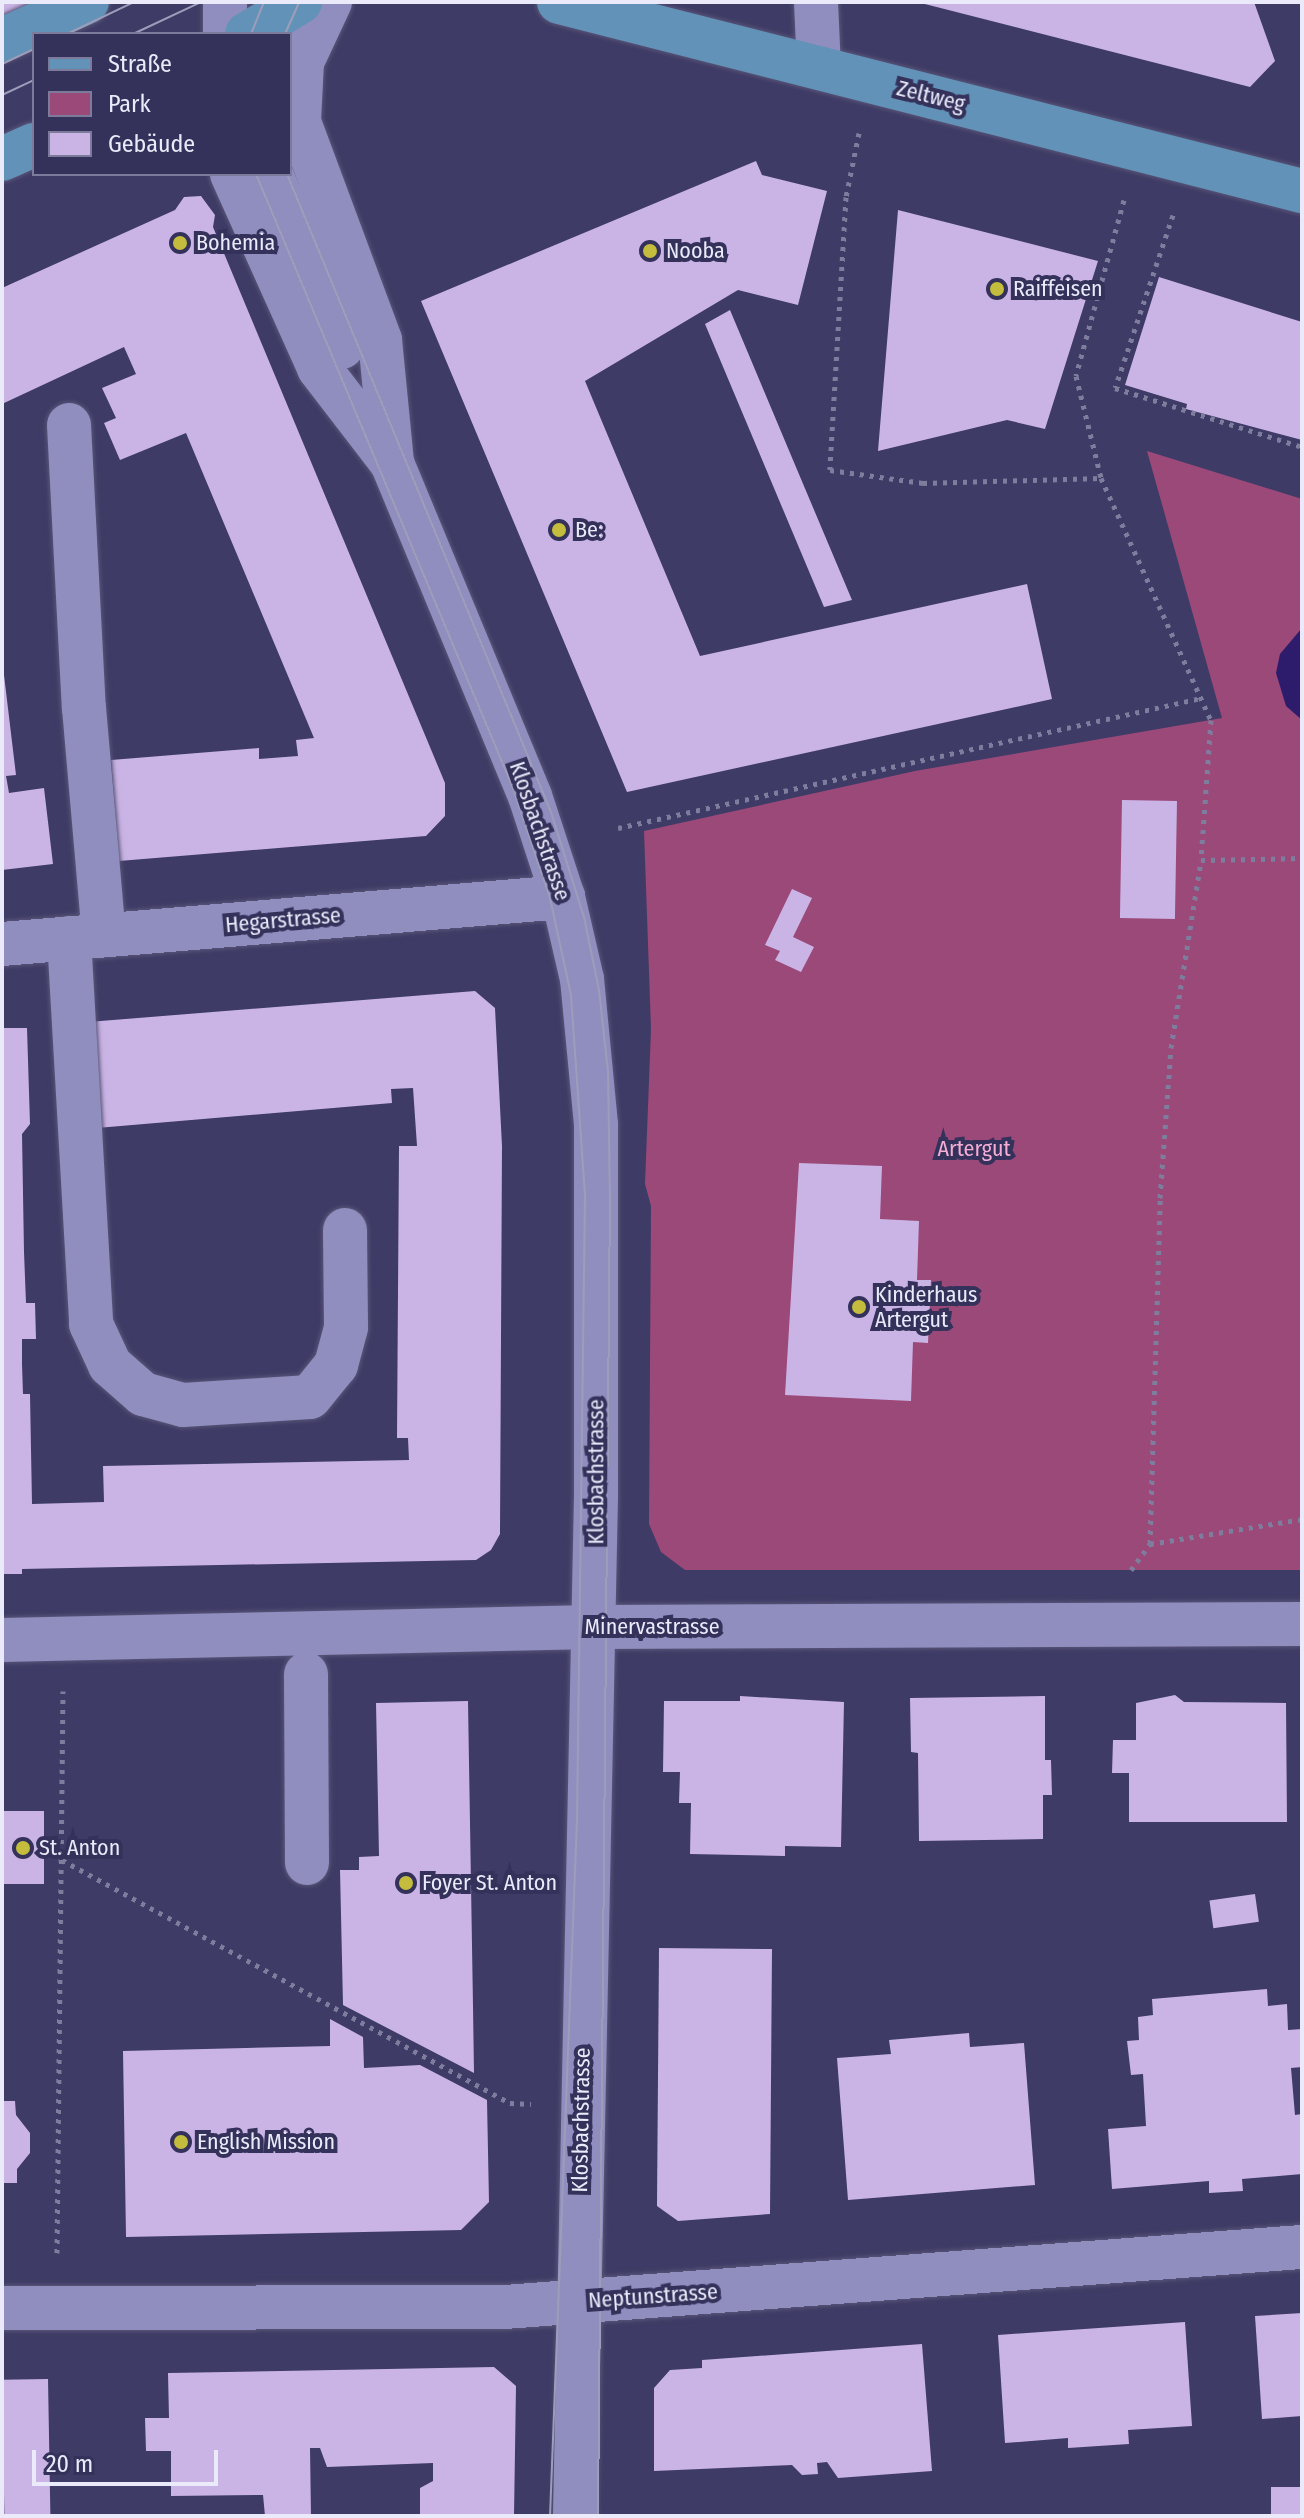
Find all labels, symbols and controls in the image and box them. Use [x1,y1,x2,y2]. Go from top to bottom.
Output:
legend [32,32,292,176]
text: Straße [108,50,172,78]
street label: Zeltweg [894,75,968,117]
text: Park [108,90,151,118]
text: Gebäude [108,130,195,158]
place label: Bohemia [196,230,275,256]
marker: Bohemia [171,234,189,252]
place label: Nooba [666,238,725,264]
marker: Nooba [641,242,659,260]
place label: Raiffeisen [1013,276,1103,302]
marker: Raiffeisen [988,280,1006,298]
place label: Be: [575,517,603,543]
marker: Be: [550,521,568,539]
street label: Klosbachstrasse [504,758,576,904]
street label: Hegarstrasse [224,902,342,938]
park label: Artergut [937,1136,1011,1162]
place label: Kinderhaus Artergut [875,1281,977,1332]
marker: Kinderhaus Artergut [850,1298,868,1316]
street label: Klosbachstrasse [583,1399,609,1545]
street label: Minervastrasse [584,1614,720,1640]
place label: St. Anton [39,1835,120,1861]
marker: St. Anton [14,1839,32,1857]
place label: Foyer St. Anton [422,1870,557,1896]
marker: Foyer St. Anton [397,1874,415,1892]
street label: Klosbachstrasse [567,2047,595,2193]
place label: English Mission [197,2129,335,2155]
marker: English Mission [172,2133,190,2151]
street label: Neptunstrasse [587,2278,719,2314]
scale bar [36,2434,222,2484]
text: 20 m [46,2450,93,2478]

